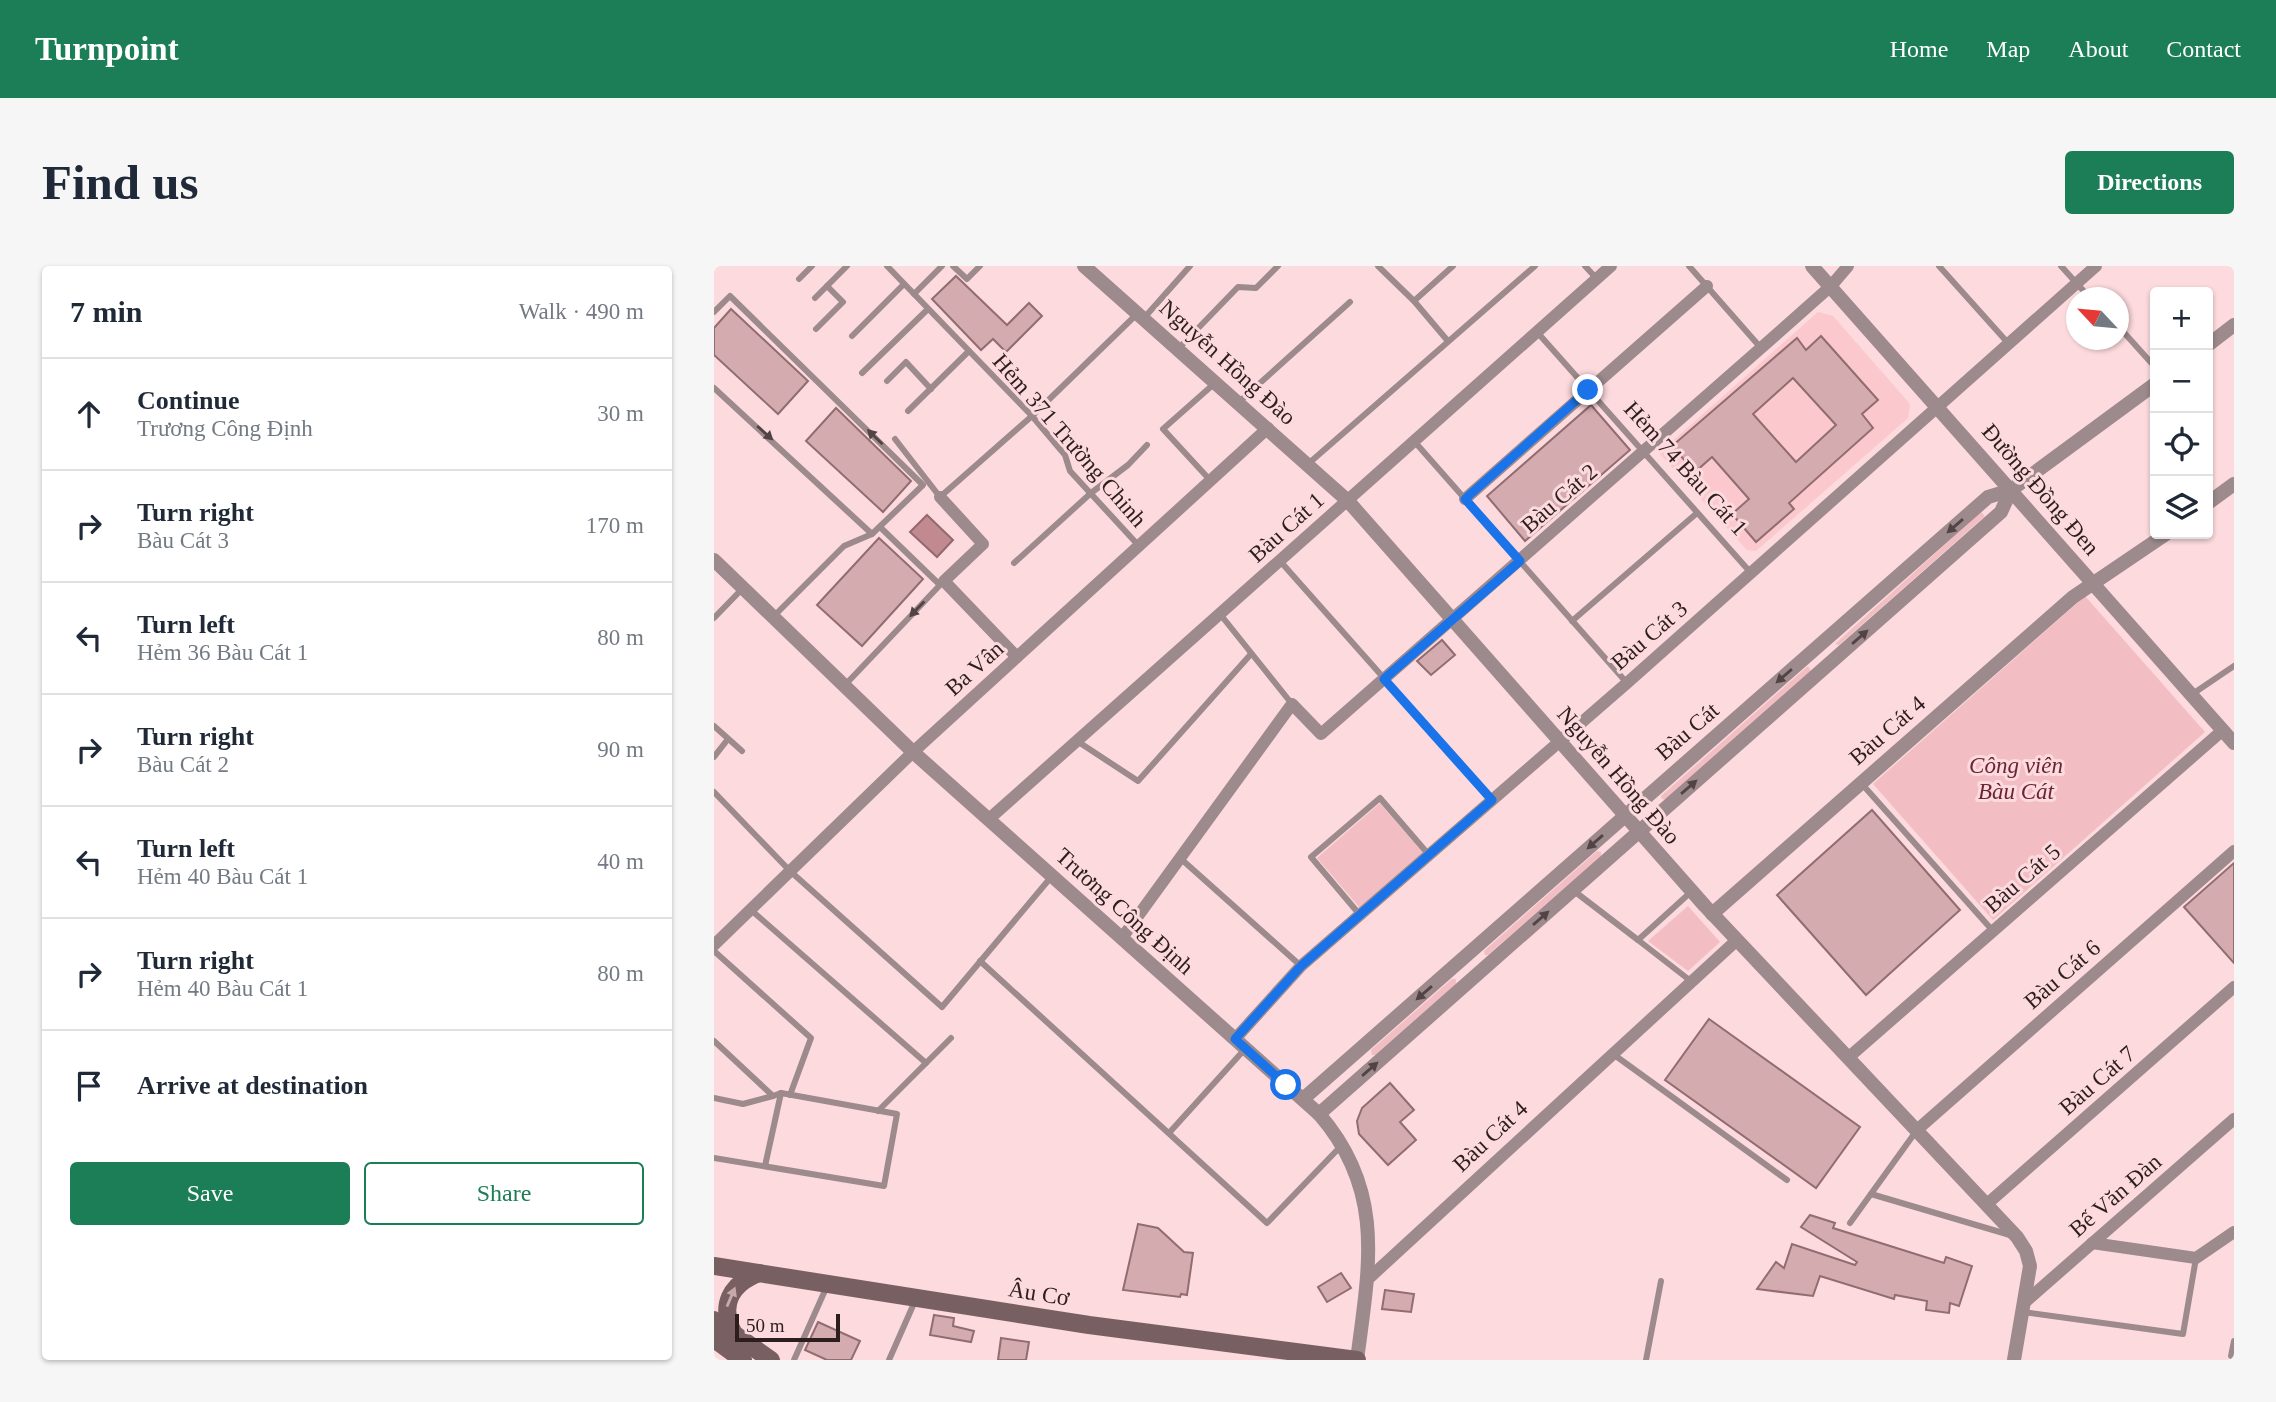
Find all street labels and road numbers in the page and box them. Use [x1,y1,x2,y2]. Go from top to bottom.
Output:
street label: Nguyễn Hồng Đào [1155,295,1301,430]
street label: Hẻm 371 Trường Chinh [988,349,1152,532]
street label: Hẻm 74 Bàu Cát 1 [1619,396,1752,540]
street label: Đường Đồng Đen [1977,419,2105,560]
street label: Bàu Cát 2 [1516,459,1602,538]
street label: Bàu Cát 1 [1244,487,1329,567]
street label: Bàu Cát 3 [1606,596,1692,675]
street label: Ba Vân [940,636,1009,701]
street label: Bàu Cát 4 [1844,690,1931,770]
street label: Bàu Cát [1651,697,1724,765]
street label: Nguyễn Hồng Đào [1552,702,1685,849]
street label: Bàu Cát 5 [1979,839,2065,918]
street label: Trương Công Định [1051,843,1199,980]
street label: Bàu Cát 6 [2019,935,2105,1014]
street label: Bàu Cát 7 [2054,1041,2140,1120]
street label: Bàu Cát 4 [1448,1096,1533,1177]
street label: Bế Văn Đàn [2064,1148,2167,1242]
street label: Âu Cơ [1007,1276,1072,1311]

